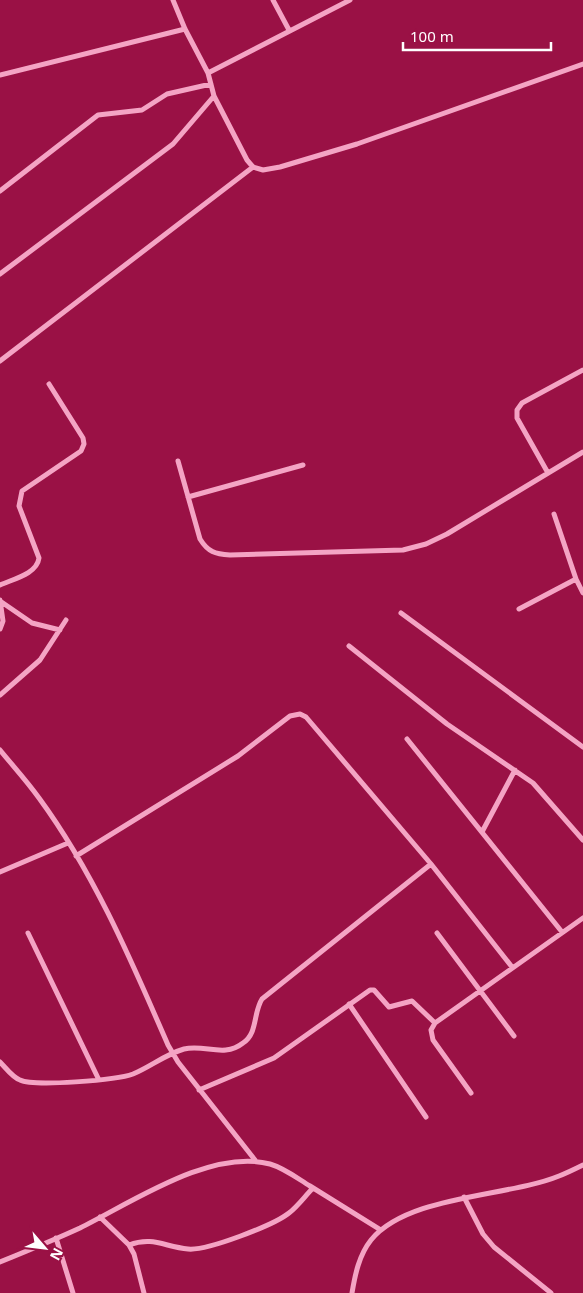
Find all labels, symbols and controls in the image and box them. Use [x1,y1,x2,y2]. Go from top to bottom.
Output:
scale bar [403,20,550,52]
text: 100 m [410,26,454,46]
north arrow [20,1223,70,1273]
text: N [46,1245,68,1264]

